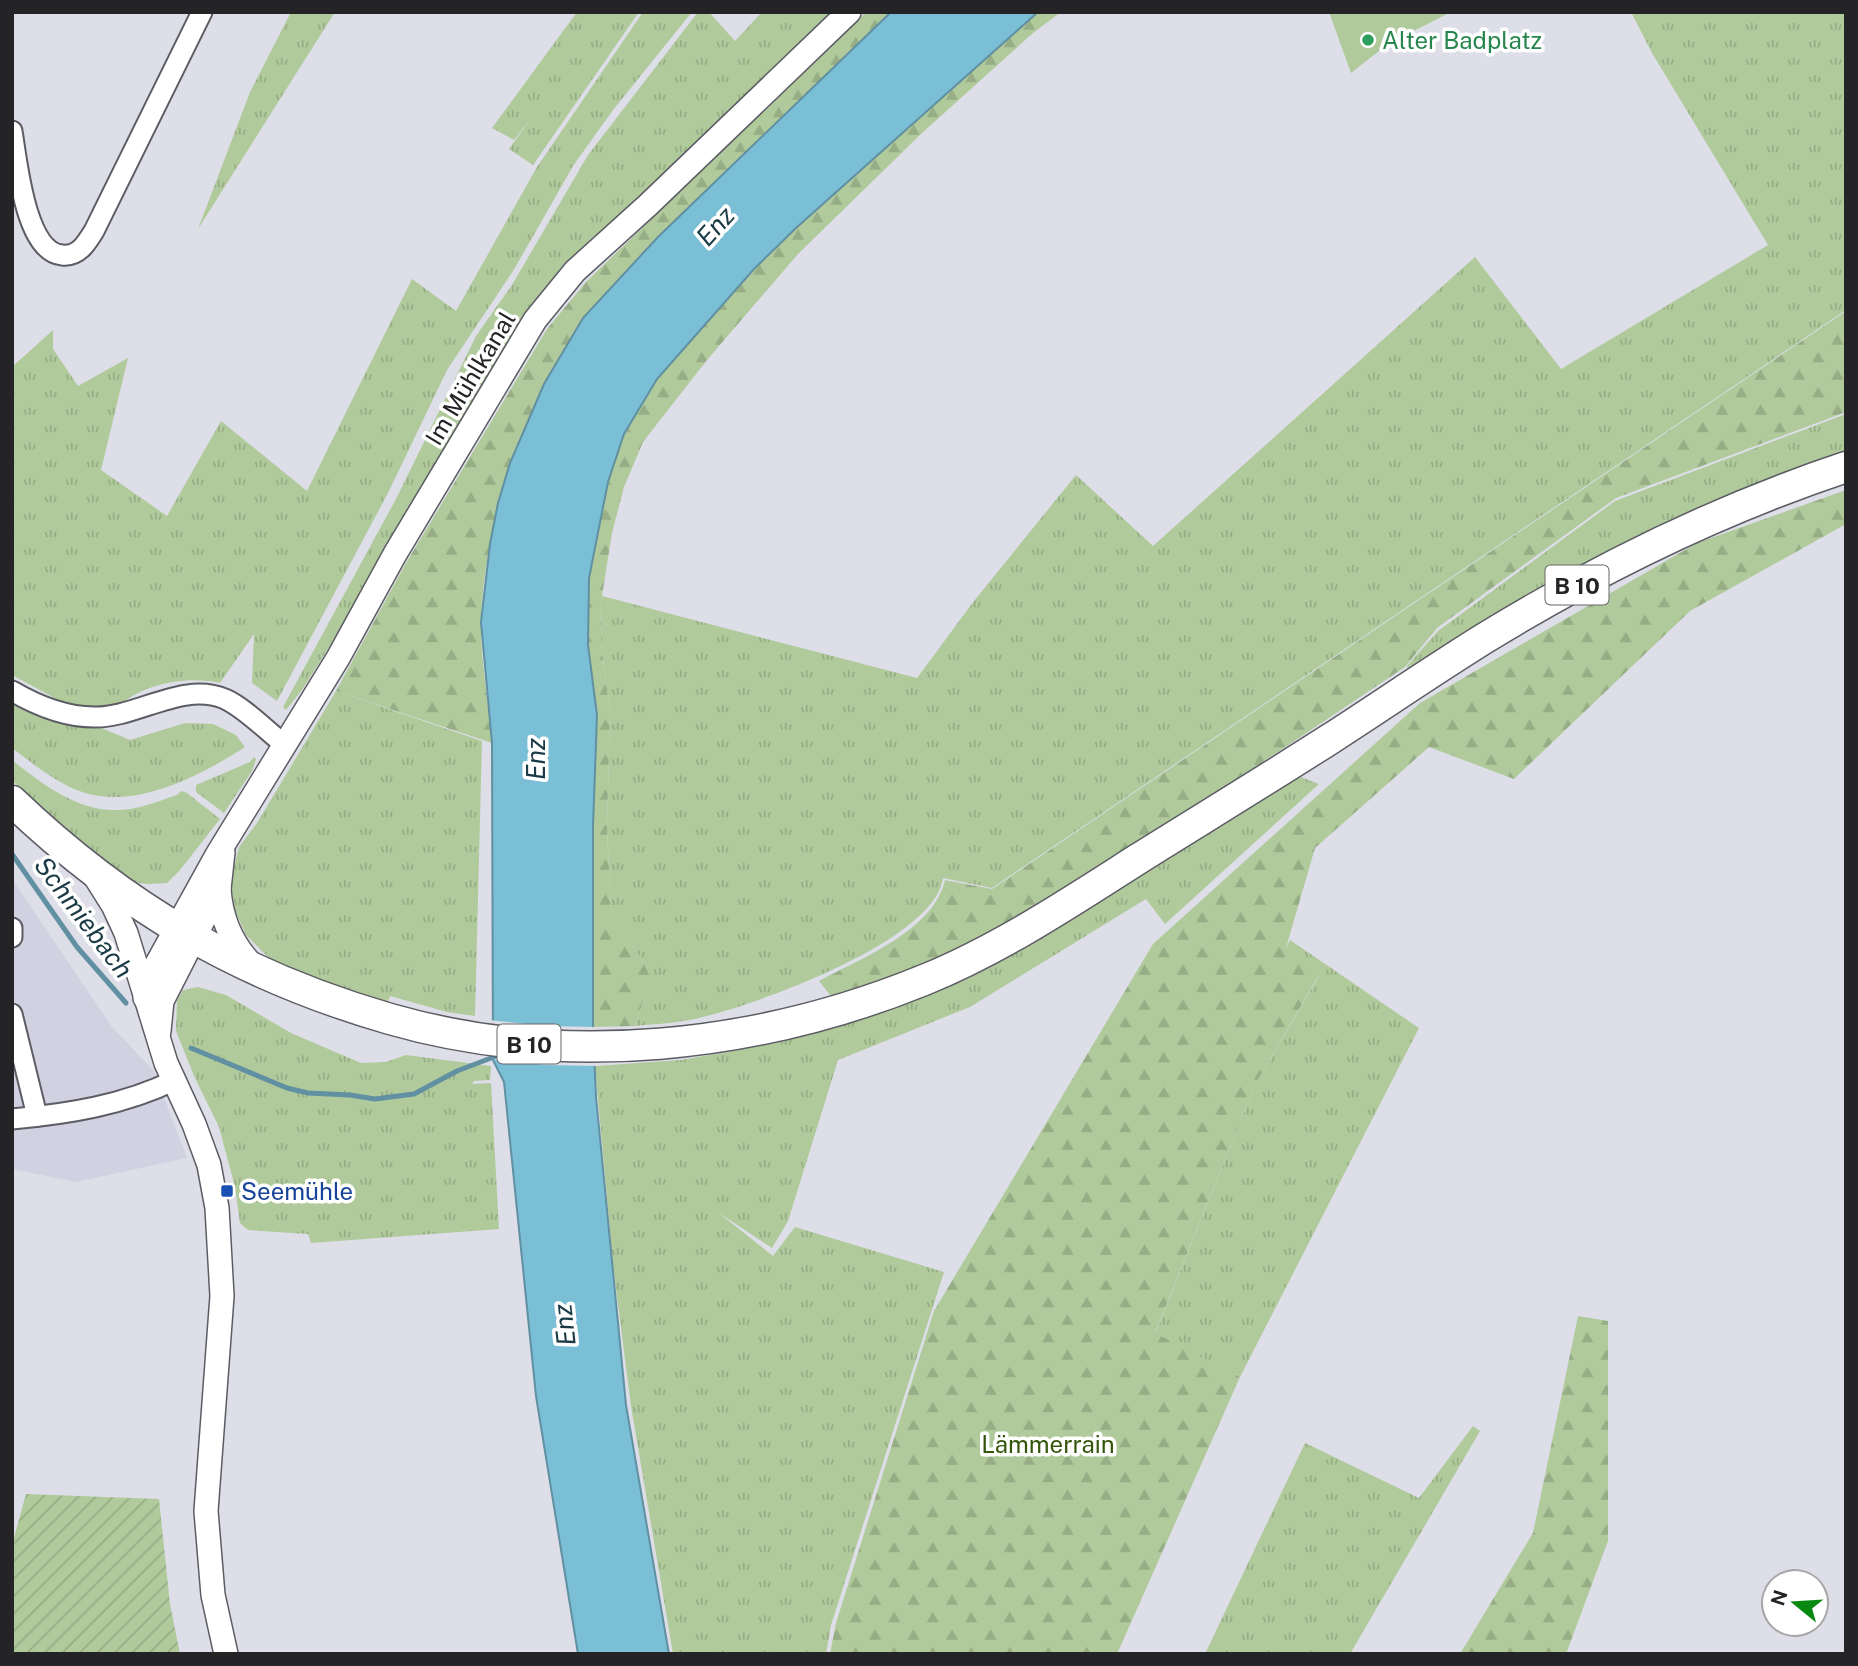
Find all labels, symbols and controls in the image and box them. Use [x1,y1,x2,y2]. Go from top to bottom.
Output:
place label: Alter Badplatz [1382,26,1542,54]
marker: Alter Badplatz [1360,32,1376,48]
water label: Enz [690,200,740,252]
street label: Im Mühlkanal [419,306,521,450]
road number: B 10 [1546,566,1608,604]
water label: Enz [520,738,551,780]
water label: Schmiebach [28,850,140,984]
road number: B 10 [498,1024,560,1064]
place label: Seemühle [241,1177,353,1205]
marker: Seemühle [219,1183,235,1199]
water label: Enz [546,1303,582,1347]
park label: Lämmerrain [981,1430,1115,1458]
north arrow [1760,1568,1830,1638]
text: N [1766,1587,1792,1608]

